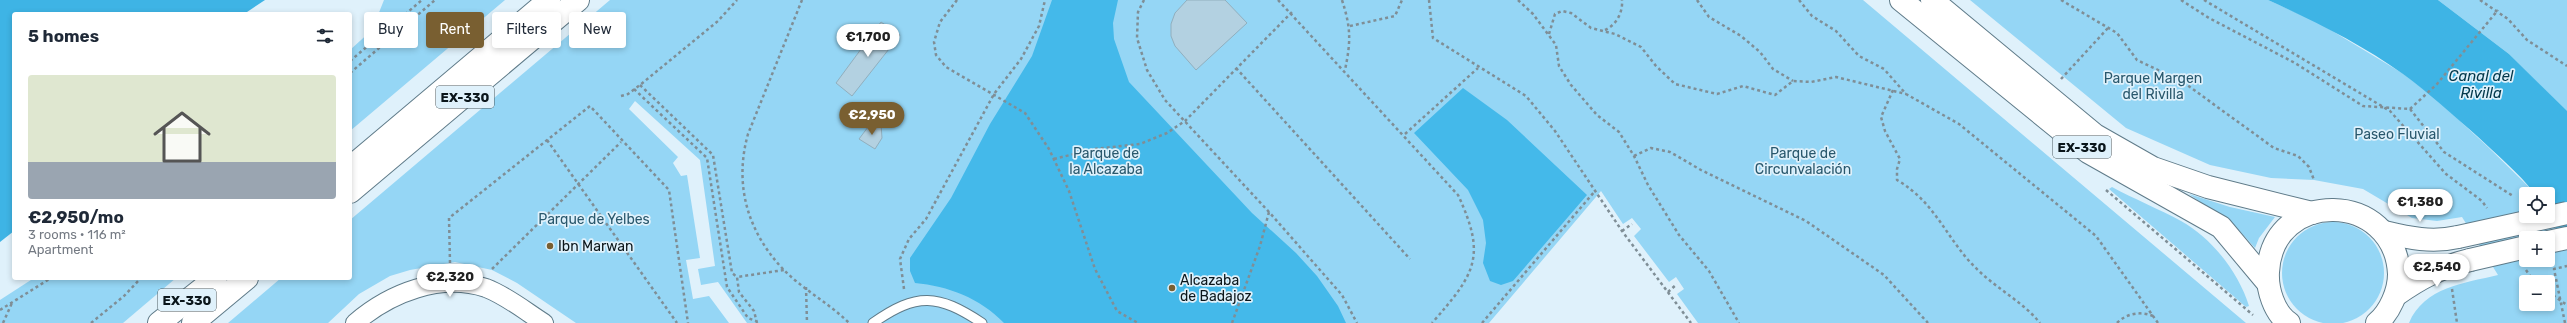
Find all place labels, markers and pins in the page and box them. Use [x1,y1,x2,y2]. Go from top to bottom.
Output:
pin: €1,700 [835,24,901,58]
pin: €2,950 [839,102,905,136]
pin: €1,380 [2387,189,2453,223]
place label: Ibn Marwan [558,238,633,255]
marker: Ibn Marwan [545,241,555,251]
pin: €2,540 [2404,254,2470,288]
pin: €2,320 [417,264,483,298]
place label: Alcazaba de Badajoz [1180,272,1252,305]
marker: Alcazaba de Badajoz [1167,283,1177,293]

